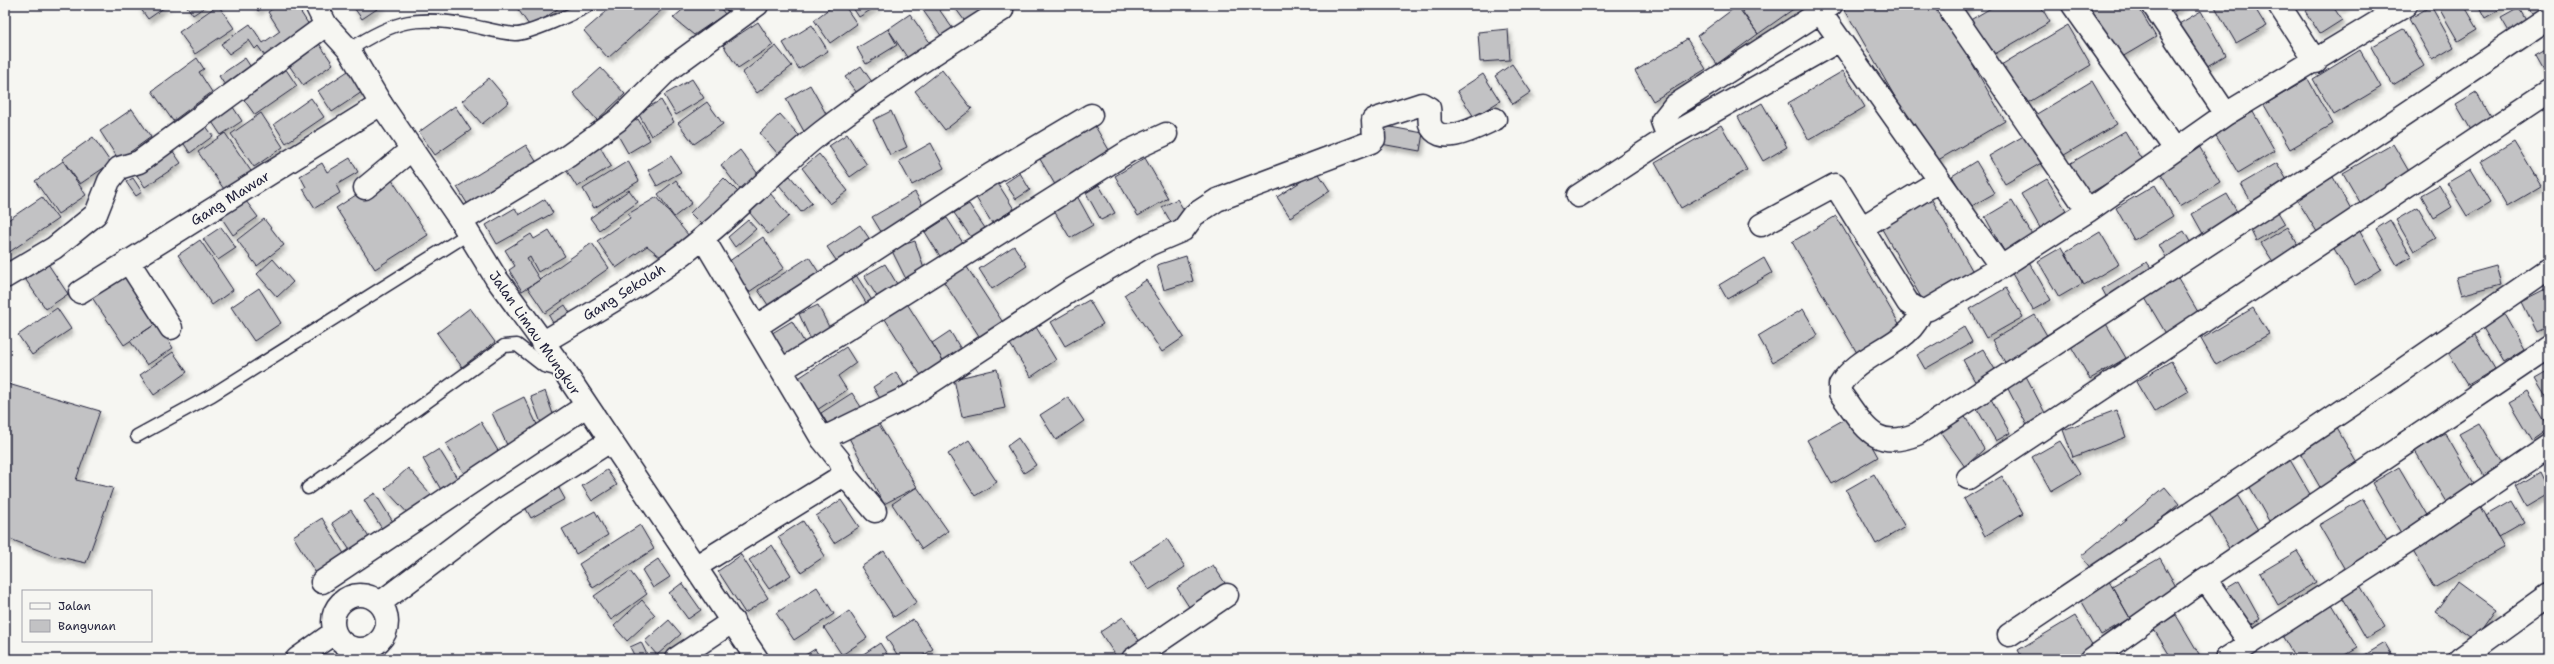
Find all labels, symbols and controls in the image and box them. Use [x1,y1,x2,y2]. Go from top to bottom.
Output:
street label: Gang Mawar [187,166,273,229]
street label: Gang Sekolah [579,259,669,325]
street label: Jalan Limau Mungkur [485,267,585,399]
legend [22,590,152,642]
text: Jalan [58,598,91,614]
text: Bangunan [58,618,116,634]

